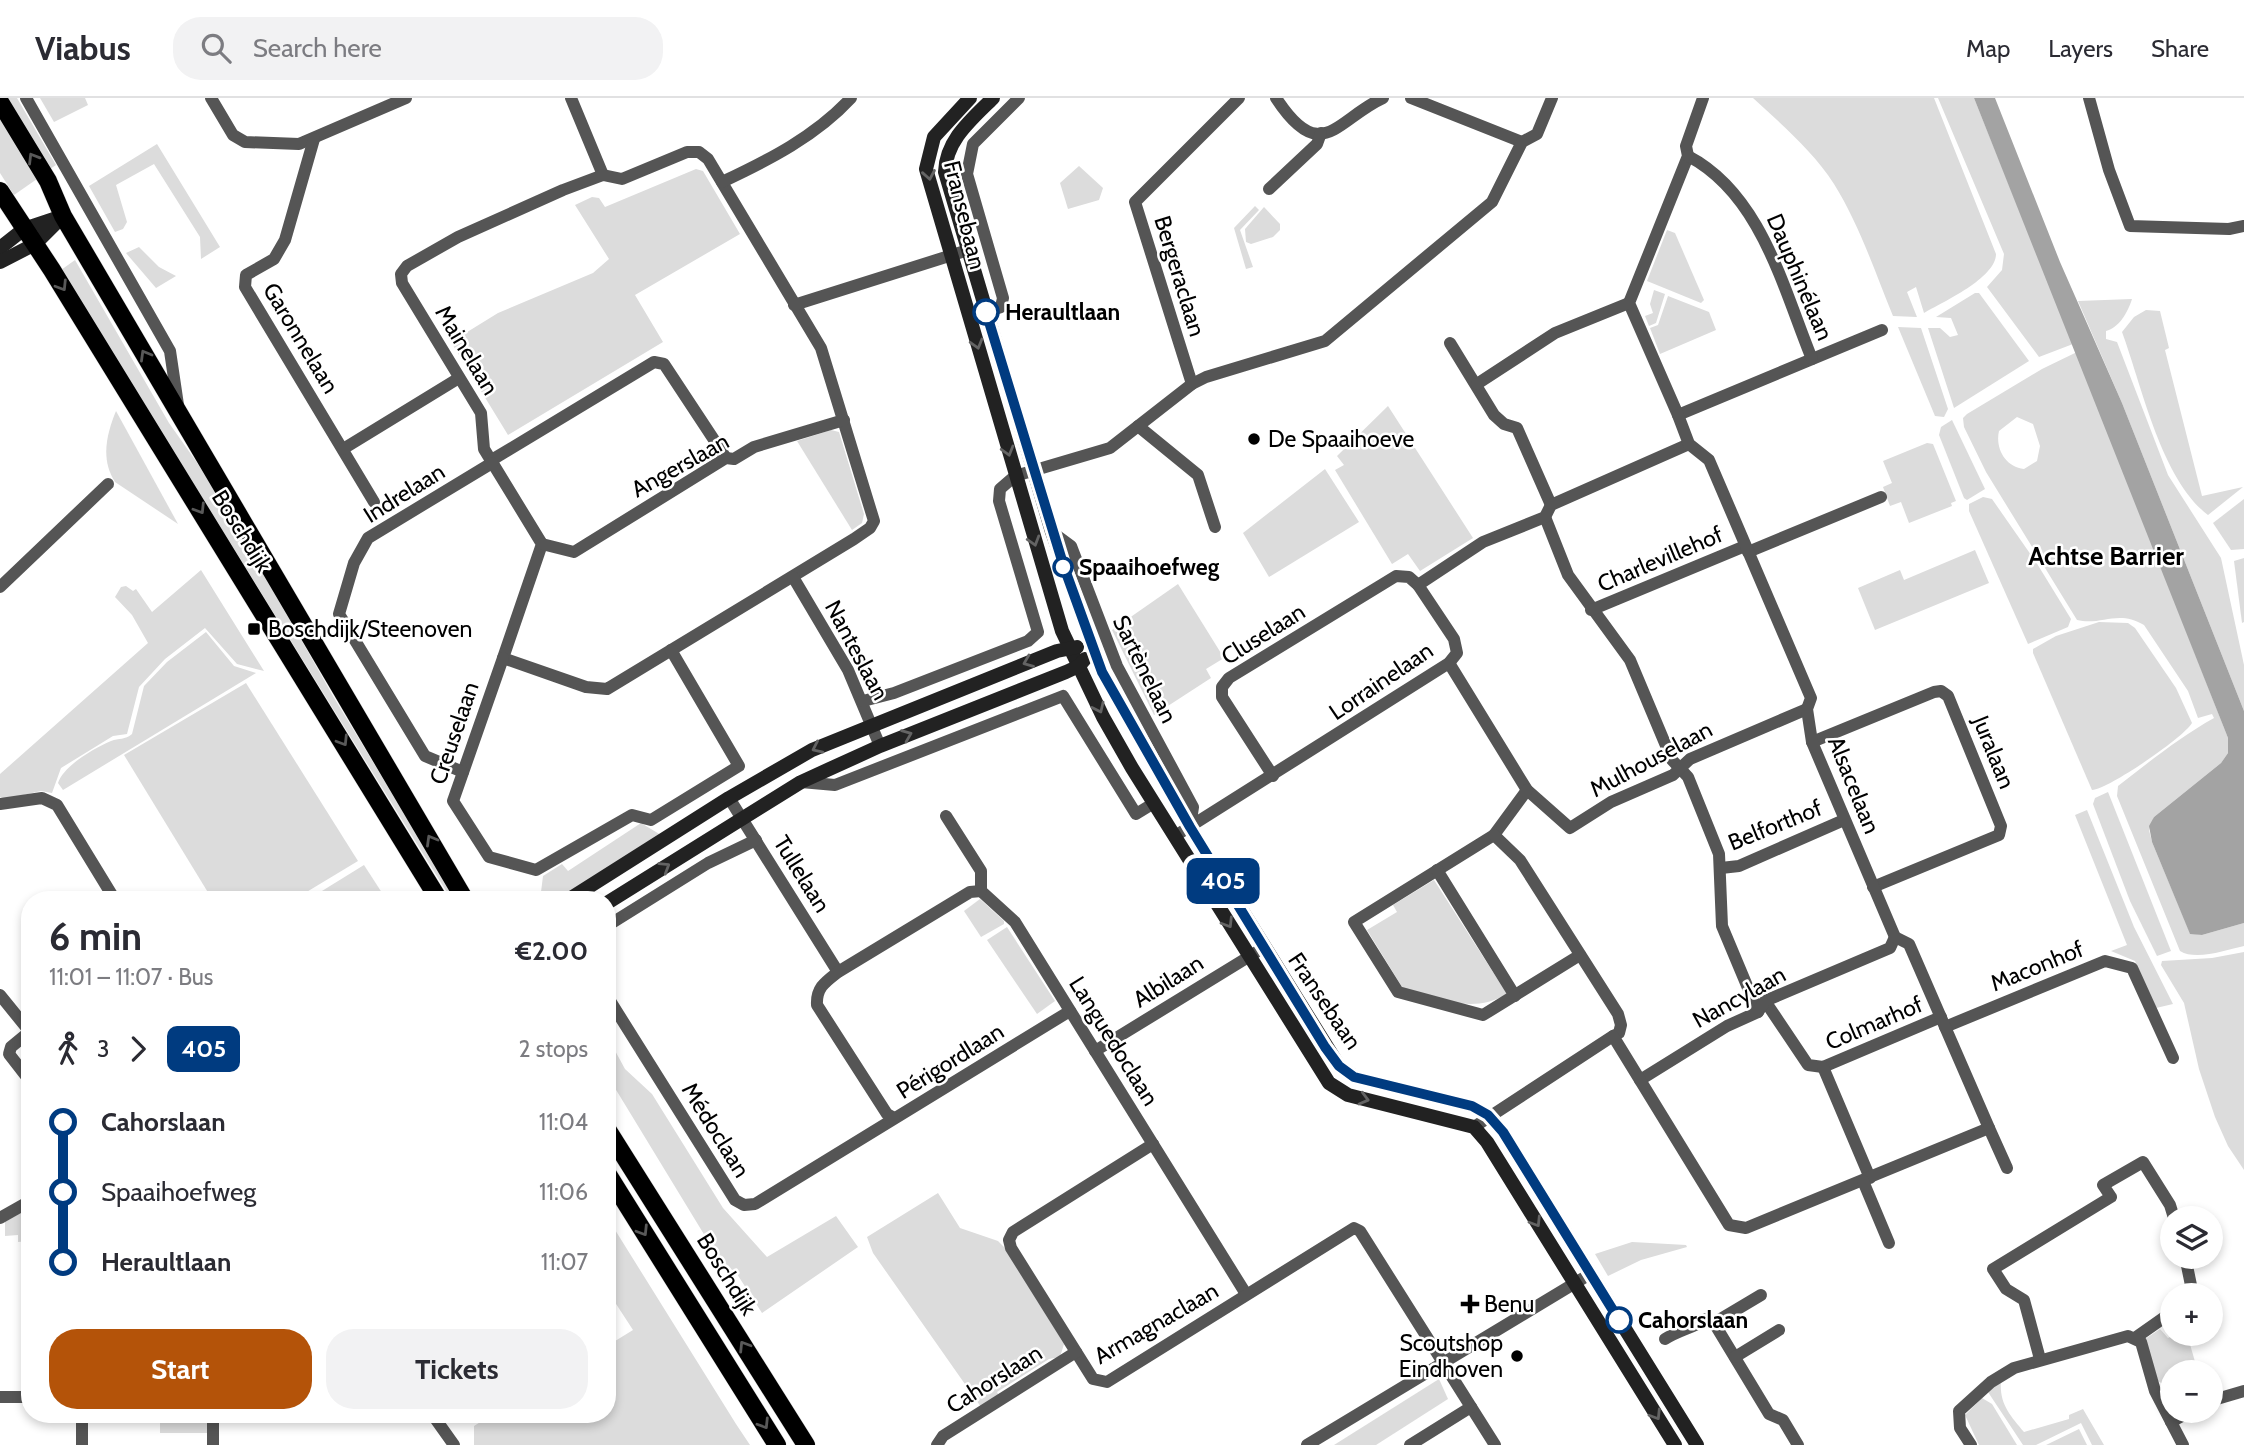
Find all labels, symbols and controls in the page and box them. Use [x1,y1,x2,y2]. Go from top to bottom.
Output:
search box [173,17,663,80]
text: Viabus [35,28,131,68]
icon: search [197,29,235,67]
text: Search here [253,32,382,64]
text: Map [1966,34,2010,63]
text: Layers [2048,34,2113,63]
text: Share [2151,34,2209,63]
one-way arrow [29,153,42,166]
street label: Fransebaan [938,158,992,272]
one-way arrow [920,169,935,181]
street label: Dauphinélaan [1761,209,1839,345]
street label: Bergeraclaan [1148,212,1212,340]
one-way arrow [54,278,67,291]
street label: Garonnelaan [257,278,345,398]
place label: Heraultlaan [1005,298,1120,326]
marker: Heraultlaan [973,299,999,325]
street label: Mainelaan [429,300,505,400]
one-way arrow [969,338,984,350]
one-way arrow [140,350,153,363]
place label: De Spaaihoeve [1268,425,1415,453]
street label: Angerslaan [626,427,734,503]
marker: De Spaaihoeve [1246,431,1262,447]
one-way arrow [1000,445,1015,457]
street label: Indrelaan [358,457,450,529]
street label: Boschdijk [206,485,279,578]
one-way arrow [192,502,205,515]
street label: Charlevillehof [1593,520,1727,598]
one-way arrow [1026,535,1041,547]
district label: Achtse Barrier [2028,540,2184,572]
place label: Spaaihoefweg [1079,553,1220,581]
marker: Spaaihoefweg [1053,557,1073,577]
street label: Nanteslaan [819,595,895,705]
street label: Cluselaan [1216,597,1310,671]
street label: Sartènelaan [1107,611,1183,727]
place label: Boschdijk/Steenoven [268,615,472,643]
marker: Boschdijk/Steenoven [246,621,262,637]
street label: Lorrainelaan [1324,636,1438,726]
one-way arrow [1022,654,1034,668]
street label: Creuselaan [423,678,485,788]
one-way arrow [1091,701,1105,713]
street label: Juralaan [1966,711,2021,793]
street label: Mulhouselaan [1585,715,1717,803]
one-way arrow [901,729,913,743]
street label: Alsacelaan [1822,732,1886,838]
one-way arrow [335,734,348,747]
one-way arrow [812,740,824,754]
street label: Belforthof [1724,793,1826,856]
street label: Tullelaan [768,830,836,918]
one-way arrow [426,835,439,848]
line badge: 405 [1183,858,1263,904]
one-way arrow [657,862,670,875]
text: 405 [1201,866,1245,895]
text: 6 min [49,913,142,960]
one-way arrow [1220,916,1233,929]
text: €2.00 [515,935,588,967]
street label: Maconhof [1986,935,2088,997]
street label: Fransebaan [1282,947,1368,1055]
street label: Albilaan [1128,949,1208,1013]
street label: Nancylaan [1687,960,1791,1034]
text: 11:01 – 11:07 · Bus [49,963,213,991]
street label: Languedoclaan [1063,971,1165,1111]
street label: Colmarhof [1821,990,1927,1056]
street label: Périgordlaan [891,1017,1009,1105]
icon: walk [49,1030,87,1068]
icon: forward [119,1030,157,1068]
text: 405 [181,1034,226,1063]
text: 3 [97,1035,109,1063]
text: 2 stops [519,1035,588,1063]
street label: Médoclaan [676,1077,756,1183]
one-way arrow [1357,1091,1369,1106]
text: Cahorslaan [101,1106,226,1138]
text: 11:04 [539,1108,588,1136]
text: Spaaihoefweg [101,1176,256,1208]
text: 11:06 [539,1178,588,1206]
map controls [2160,1206,2223,1423]
button: layers [2160,1206,2223,1269]
one-way arrow [1528,1214,1541,1227]
one-way arrow [635,1224,648,1237]
street label: Boschdijk [691,1228,764,1321]
text: Heraultlaan [101,1246,231,1278]
text: 11:07 [541,1248,588,1276]
street label: Armagnaclaan [1089,1276,1223,1370]
button: + [2160,1283,2223,1346]
place label: Benu [1484,1290,1534,1318]
marker: Benu [1462,1296,1478,1312]
place label: Cahorslaan [1638,1306,1748,1334]
marker: Cahorslaan [1606,1307,1632,1333]
button: Start [49,1329,312,1409]
button: Tickets [326,1329,588,1409]
place label: Scoutshop Eindhoven [1399,1329,1503,1383]
street label: Cahorslaan [941,1339,1047,1419]
one-way arrow [739,1341,752,1354]
marker: Scoutshop Eindhoven [1509,1348,1525,1364]
button: − [2160,1360,2223,1423]
one-way arrow [1648,1407,1661,1420]
one-way arrow [755,1416,768,1429]

